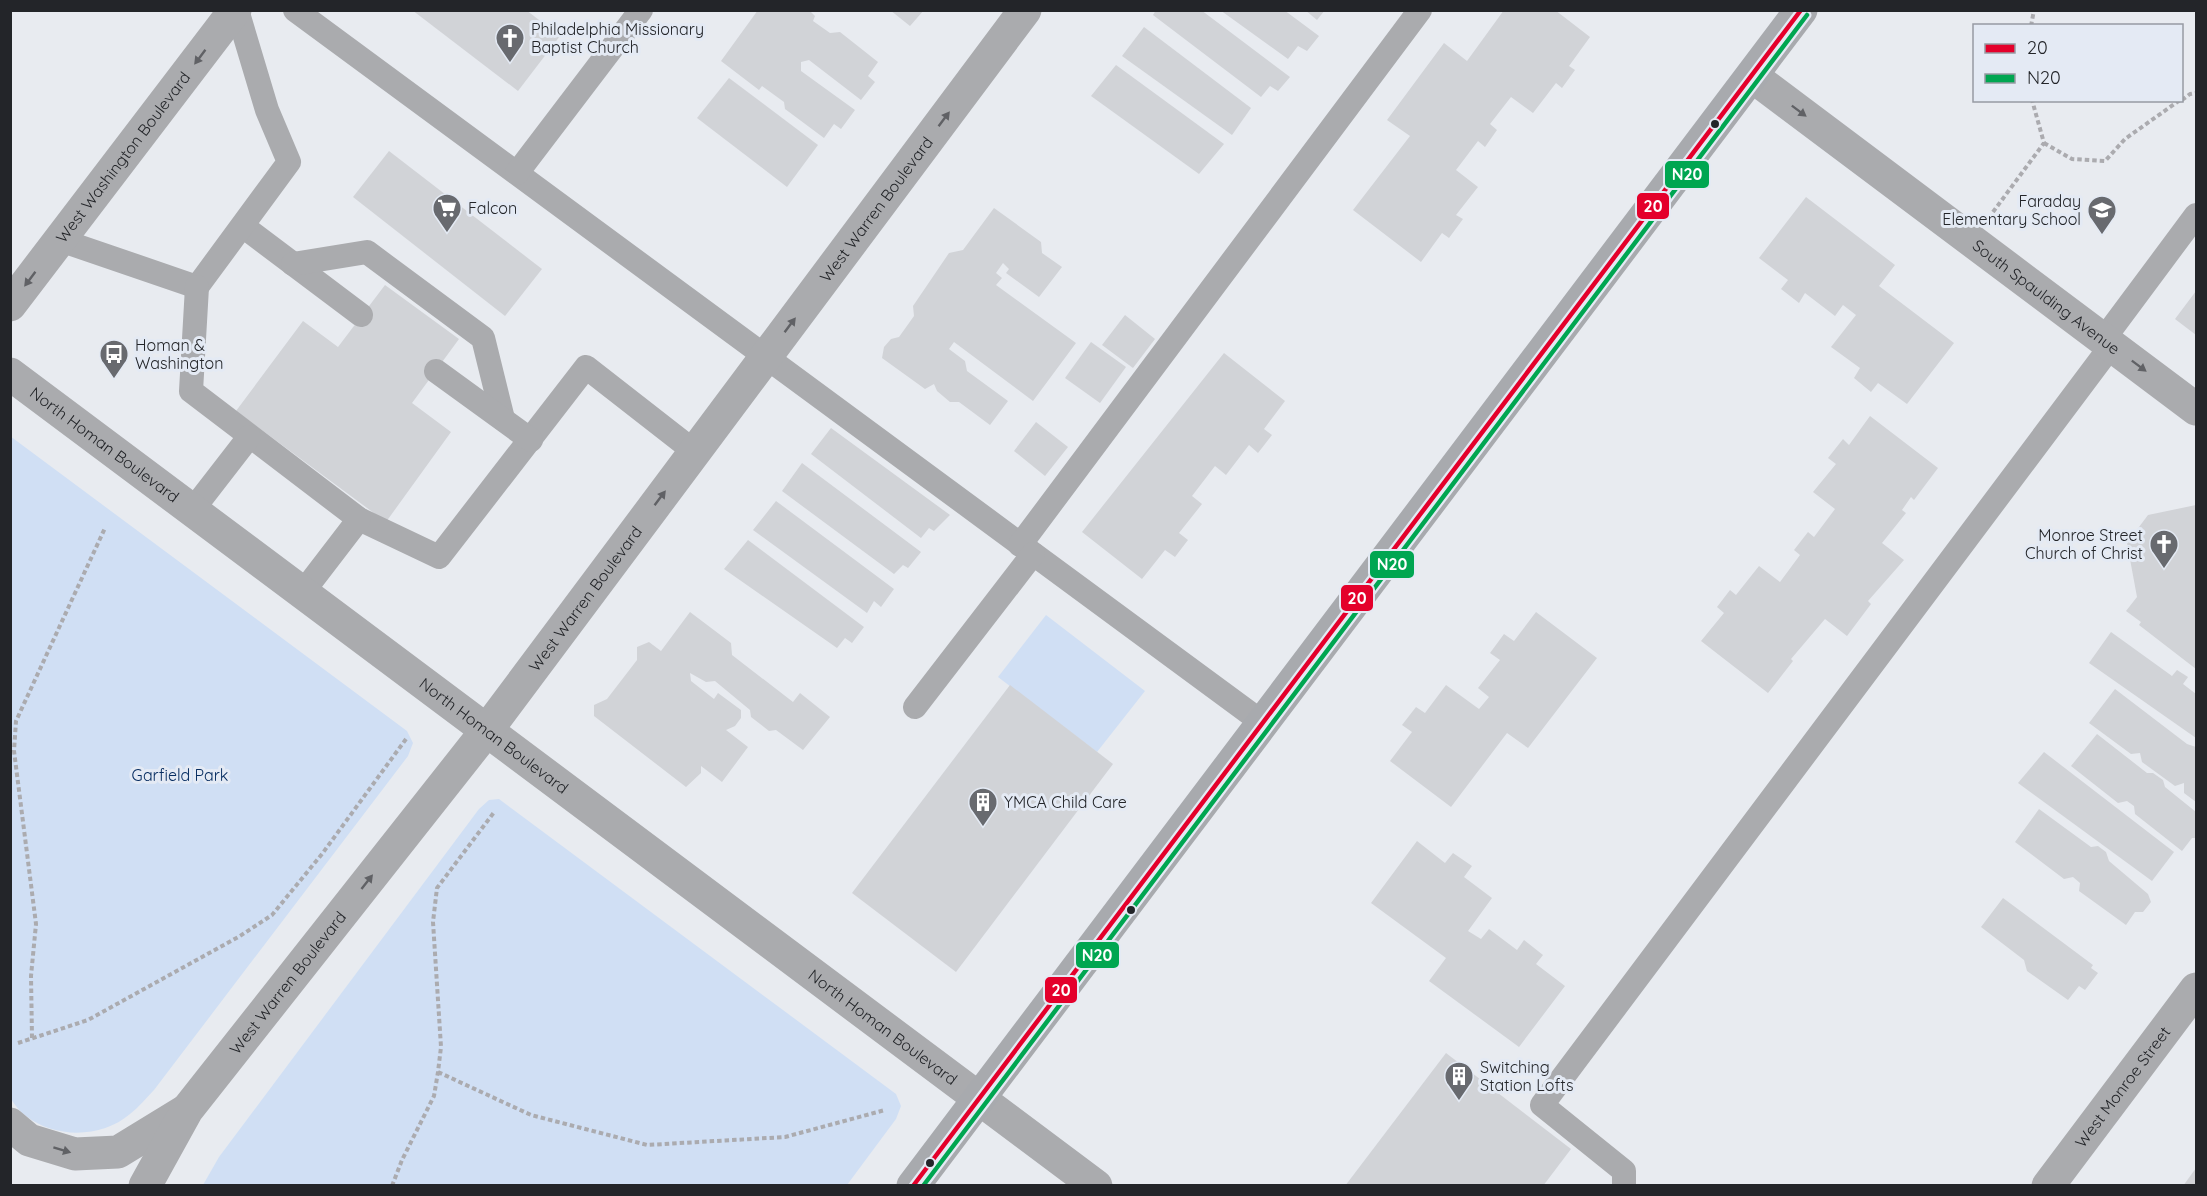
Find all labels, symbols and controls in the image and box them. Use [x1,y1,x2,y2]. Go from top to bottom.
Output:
place label: Philadelphia Missionary Baptist Church [531,19,704,57]
church icon: Philadelphia Missionary Baptist Church [494,22,526,64]
legend [1973,24,2183,102]
text: 20 [2027,36,2048,59]
one-way arrow [193,49,206,65]
text: N20 [2027,66,2061,89]
street label: West Washington Boulevard [51,68,194,247]
one-way arrow [1790,105,1806,117]
one-way arrow [938,111,950,126]
unlabelled marker [1709,118,1721,130]
street label: West Warren Boulevard [815,133,937,286]
line badge: N20 [1664,160,1710,189]
text: N20 [1672,164,1703,184]
place label: Faraday Elementary School [1942,191,2081,229]
supermarket icon: Falcon [431,192,463,234]
line badge: 20 [1636,192,1670,220]
school or university icon: Faraday Elementary School [2086,194,2118,236]
text: 20 [1644,196,1663,216]
place label: Falcon [468,198,517,218]
street label: South Spaulding Avenue [1969,235,2124,359]
one-way arrow [25,271,37,286]
one-way arrow [783,318,795,333]
place label: Homan & Washington [135,335,224,373]
bus stop icon: Homan & Washington [98,338,130,380]
one-way arrow [2132,360,2147,372]
street label: North Homan Boulevard [26,382,183,507]
one-way arrow [654,491,666,506]
street label: West Warren Boulevard [524,522,646,675]
place label: Monroe Street Church of Christ [2025,525,2143,563]
church icon: Monroe Street Church of Christ [2148,528,2180,570]
line badge: N20 [1369,550,1415,579]
text: N20 [1377,554,1408,574]
line badge: 20 [1340,584,1374,612]
text: 20 [1348,588,1367,608]
street label: North Homan Boulevard [416,673,572,798]
park label: Garfield Park [132,765,228,785]
building icon: YMCA Child Care [967,786,999,828]
place label: YMCA Child Care [1004,792,1127,812]
one-way arrow [360,875,372,890]
unlabelled marker [1125,904,1137,916]
street label: West Warren Boulevard [225,907,350,1058]
line badge: N20 [1075,941,1120,969]
text: N20 [1082,945,1113,965]
street label: North Homan Boulevard [805,965,961,1089]
line badge: 20 [1044,976,1078,1004]
text: 20 [1052,980,1071,1000]
street label: West Monroe Street [2071,1022,2174,1151]
place label: Switching Station Lofts [1480,1057,1573,1095]
building icon: Switching Station Lofts [1443,1060,1475,1102]
one-way arrow [53,1146,71,1155]
unlabelled marker [924,1157,936,1169]

